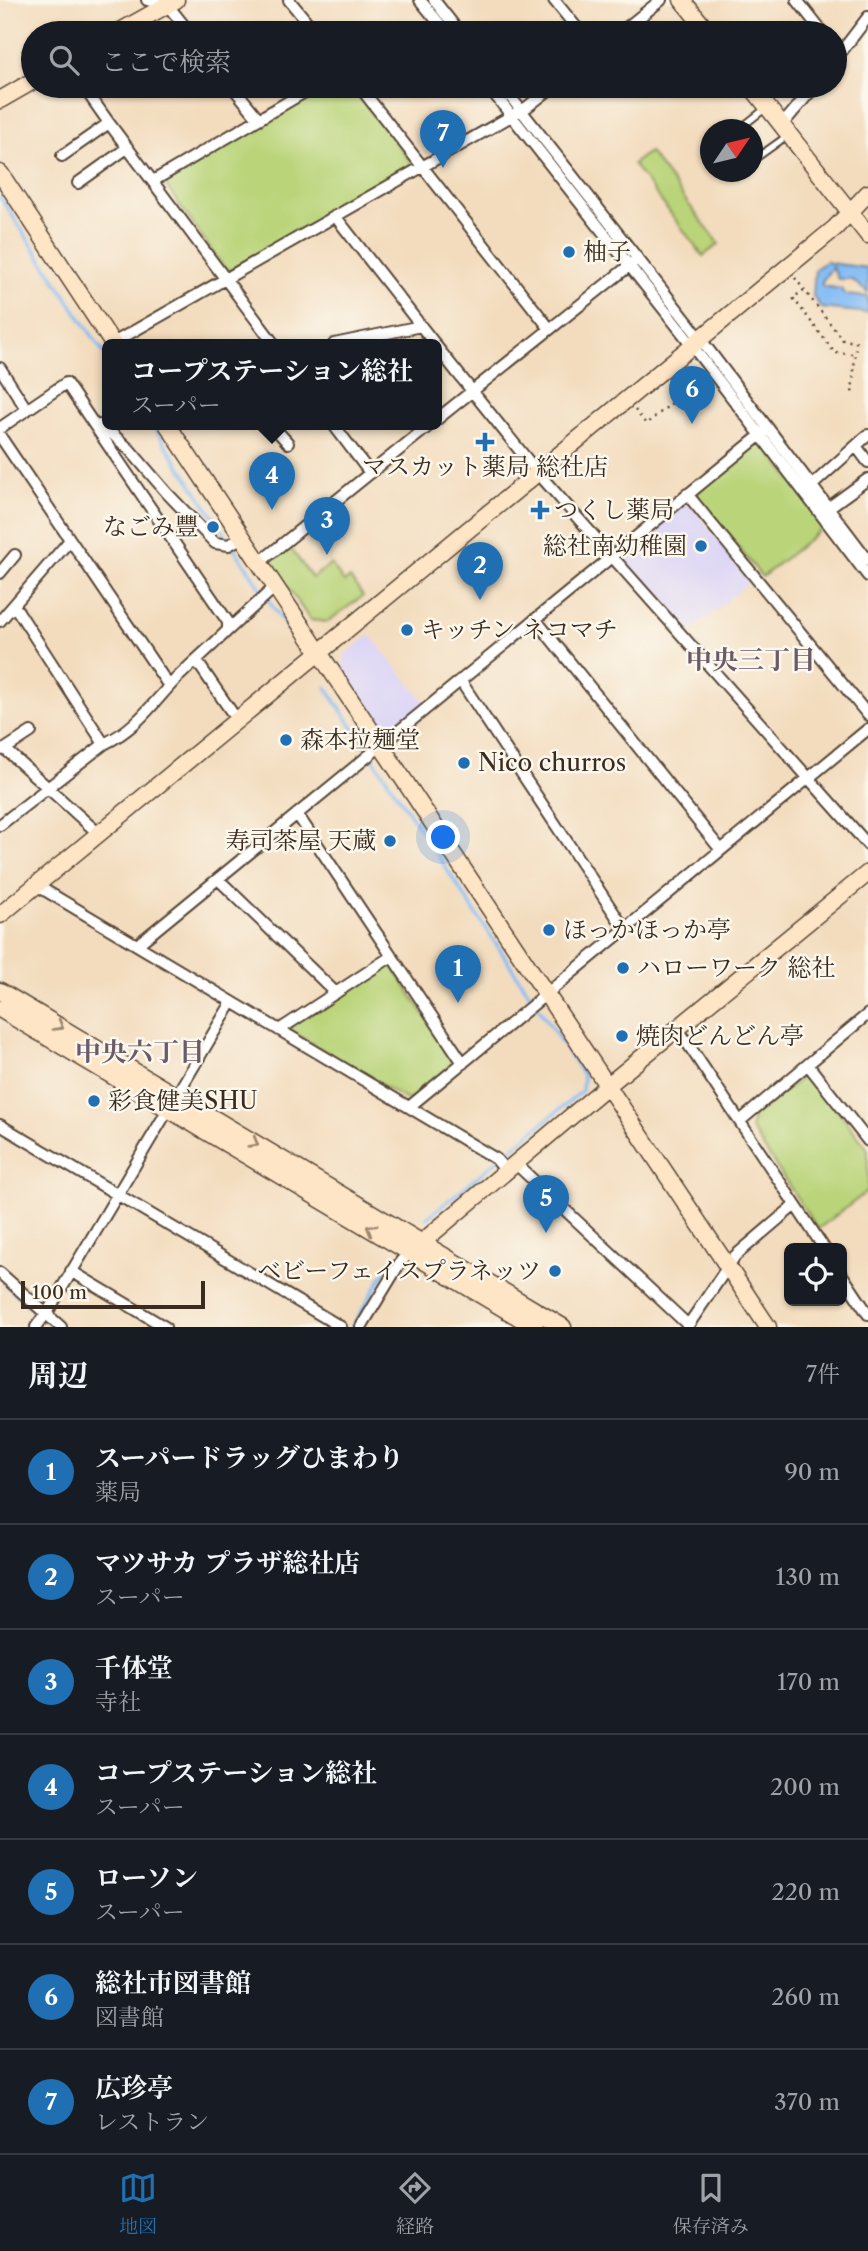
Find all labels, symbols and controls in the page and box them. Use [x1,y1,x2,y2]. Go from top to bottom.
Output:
search box [21,21,847,98]
icon: search [45,41,83,79]
text: ここで検索 [101,46,231,78]
pin: 7 [420,110,466,168]
north arrow [700,119,763,182]
place label: 柚子 [583,237,631,266]
marker: 柚子 [561,244,577,260]
popup [102,339,442,430]
text: コープステーション総社 [131,355,413,387]
pin: 6 [669,366,715,424]
text: スーパー [131,391,221,419]
marker: マスカット薬局 総社店 [477,434,493,450]
pin: 4 [249,452,295,510]
place label: マスカット薬局 総社店 [362,452,608,481]
place label: つくし薬局 [554,495,674,524]
pin: 3 [304,497,350,555]
marker: つくし薬局 [532,502,548,518]
place label: なごみ豐 [103,512,199,541]
marker: なごみ豐 [205,519,221,535]
place label: 総社南幼稚園 [543,531,687,560]
marker: 総社南幼稚園 [693,538,709,554]
pin: 2 [457,542,503,600]
place label: キッチン ネコマチ [421,615,618,644]
marker: キッチン ネコマチ [399,622,415,638]
district label: 中央三丁目 [686,644,816,676]
place label: 森本拉麺堂 [300,725,420,754]
marker: 森本拉麺堂 [278,732,294,748]
place label: Nico churros [478,748,626,777]
marker: Nico churros [456,755,472,771]
your location [426,820,460,854]
place label: 寿司茶屋 天蔵 [226,826,376,855]
marker: 寿司茶屋 天蔵 [382,833,398,849]
place label: ほっかほっか亭 [563,915,731,944]
marker: ほっかほっか亭 [541,922,557,938]
pin: 1 [435,945,481,1003]
place label: ハローワーク 総社 [637,953,835,982]
marker: ハローワーク 総社 [615,960,631,976]
one-way arrow [51,1017,64,1030]
place label: 焼肉どんどん亭 [636,1021,804,1050]
marker: 焼肉どんどん亭 [614,1028,630,1044]
district label: 中央六丁目 [75,1036,205,1068]
place label: 彩食健美SHU [108,1086,257,1115]
marker: 彩食健美SHU [86,1093,102,1109]
one-way arrow [246,1134,259,1147]
pin: 5 [523,1175,569,1233]
one-way arrow [366,1225,379,1238]
map controls [784,1243,847,1306]
button: locate [784,1243,847,1306]
place label: ベビーフェイスプラネッツ [257,1256,541,1285]
marker: ベビーフェイスプラネッツ [547,1263,563,1279]
scale bar [21,1278,205,1310]
text: 100 m [32,1281,87,1304]
text: 周辺 [28,1357,88,1394]
text: 7件 [806,1360,840,1388]
text: スーパードラッグひまわり [95,1442,404,1474]
text: 1 [46,1458,56,1486]
text: 90 m [784,1458,840,1486]
text: 薬局 [95,1478,141,1506]
text: マツサカ プラザ総社店 [95,1547,360,1579]
text: 2 [44,1563,58,1591]
text: 130 m [776,1563,840,1591]
text: スーパー [95,1583,185,1611]
text: 千体堂 [95,1652,173,1684]
text: 3 [45,1668,58,1696]
text: 170 m [777,1668,840,1696]
text: 寺社 [95,1688,141,1716]
text: コープステーション総社 [95,1757,377,1789]
text: 4 [44,1773,58,1801]
text: 200 m [770,1773,840,1801]
text: スーパー [95,1793,185,1821]
text: ローソン [95,1862,198,1894]
text: 5 [45,1878,57,1906]
text: 220 m [771,1878,840,1906]
text: スーパー [95,1898,185,1926]
text: 総社市図書館 [95,1967,251,1999]
text: 6 [44,1983,58,2011]
text: 260 m [771,1983,840,2011]
text: 図書館 [95,2003,164,2031]
text: 広珍亭 [95,2072,173,2104]
text: 7 [45,2088,57,2116]
text: 370 m [774,2088,840,2116]
text: レストラン [95,2108,209,2136]
tab: 地図 [119,2169,157,2238]
tab: 経路 [396,2169,434,2238]
tab: 保存済み [673,2169,749,2238]

